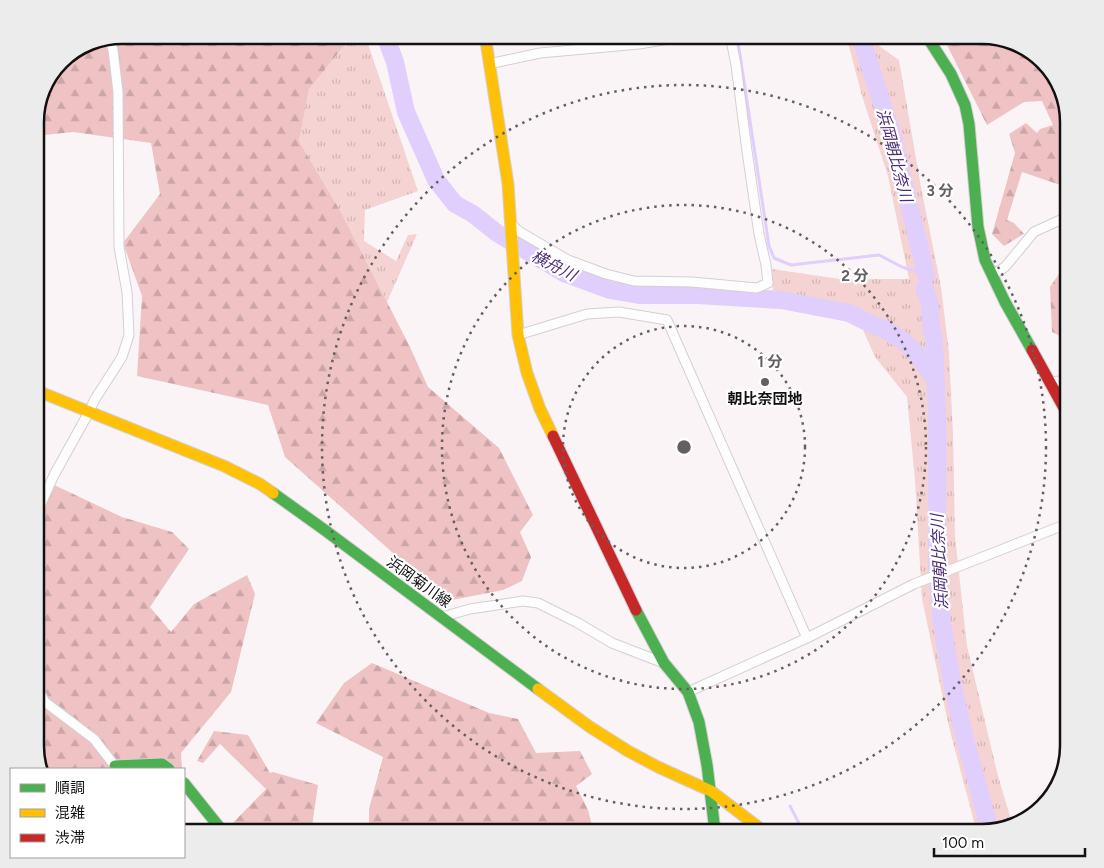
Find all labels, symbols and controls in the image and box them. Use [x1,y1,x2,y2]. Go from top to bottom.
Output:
water label: 浜岡朝比奈川 [873,106,917,206]
text: 3 分 [927,182,953,200]
water label: 横舟川 [528,246,581,286]
text: 2 分 [841,267,869,285]
text: 1 分 [758,353,782,371]
marker: 朝比奈団地 [759,376,771,388]
place label: 朝比奈団地 [727,390,803,408]
centre of rings [675,438,693,456]
water label: 浜岡朝比奈川 [927,512,951,610]
street label: 浜岡菊川線 [383,553,455,611]
legend [10,768,185,858]
text: 順調 [55,779,85,797]
text: 混雑 [55,804,85,822]
scale bar [934,826,1085,858]
text: 渋滞 [55,829,85,847]
text: 100 m [942,834,984,852]

